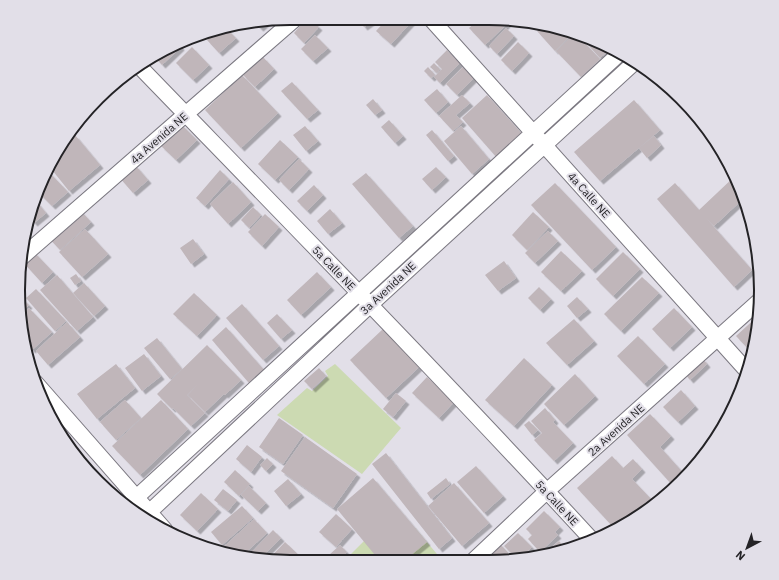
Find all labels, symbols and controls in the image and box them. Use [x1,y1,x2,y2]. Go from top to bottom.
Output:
street label: 4a Avenida NE [127,109,191,167]
street label: 4a Calle NE [565,169,613,221]
street label: 5a Calle NE [309,243,359,293]
street label: 3a Avenida NE [357,259,419,317]
street label: 2a Avenida NE [585,401,647,459]
street label: 5a Calle NE [533,478,581,528]
north arrow [727,528,767,568]
text: N [733,548,748,563]

